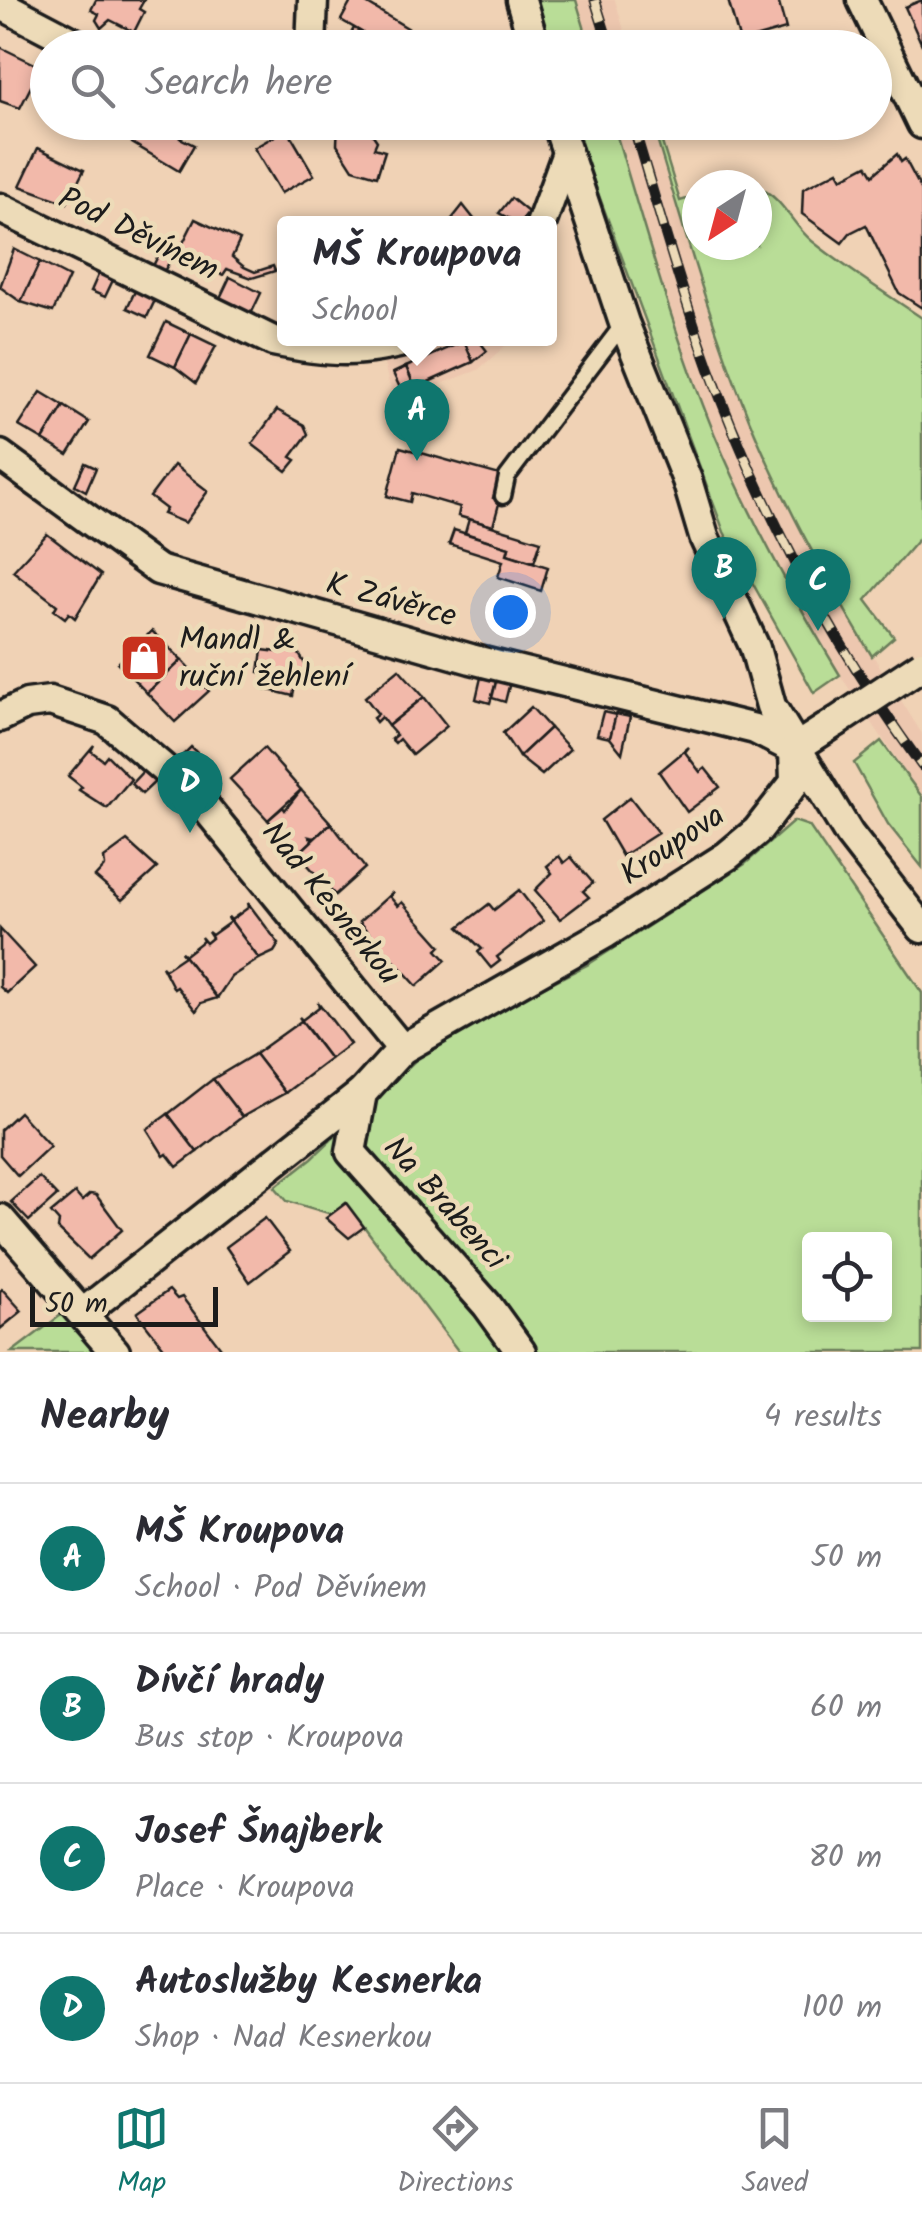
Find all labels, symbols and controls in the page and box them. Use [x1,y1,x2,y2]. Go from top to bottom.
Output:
search box [30,30,892,140]
text: Search here [145,55,332,115]
icon: search [65,58,120,113]
north arrow [682,170,772,260]
street label: Pod Děvínem [49,174,227,296]
popup [277,216,557,346]
text: MŠ Kroupova [312,226,522,286]
text: School [312,286,397,337]
pin: A [384,378,450,461]
pin: B [692,536,756,619]
pin: C [786,548,850,631]
street label: K Závěrce [320,559,462,643]
your location [485,587,536,638]
place label: Mandl & ruční žehlení [179,615,353,703]
shop icon: Mandl & ruční žehlení [118,632,170,684]
pin: D [158,750,222,833]
street label: Kroupova [610,792,736,900]
street label: Nad Kesnerkou [247,810,413,998]
street label: Na Brabenci [370,1125,519,1284]
map controls [802,1232,892,1322]
button: locate [802,1232,892,1322]
scale bar [30,1282,218,1326]
text: 50 m [45,1282,108,1327]
text: Nearby [40,1384,169,1451]
text: 4 results [764,1392,882,1443]
text: MŠ Kroupova [135,1503,344,1563]
text: A [62,1533,83,1584]
text: 50 m [811,1533,882,1584]
text: School · Pod Děvínem [135,1563,427,1614]
text: Dívčí hrady [135,1653,324,1713]
text: B [63,1683,82,1734]
text: 60 m [810,1683,882,1734]
text: Bus stop · Kroupova [135,1713,404,1764]
text: Josef Šnajberk [135,1803,382,1863]
text: C [63,1833,82,1884]
text: 80 m [808,1833,882,1884]
text: Place · Kroupova [135,1863,355,1914]
text: Autoslužby Kesnerka [135,1953,482,2013]
text: D [62,1983,83,2034]
text: 100 m [802,1983,882,2034]
text: Shop · Nad Kesnerkou [135,2013,432,2064]
tab: Map [114,2101,169,2206]
tab: Directions [397,2101,513,2206]
tab: Saved [742,2101,808,2206]

